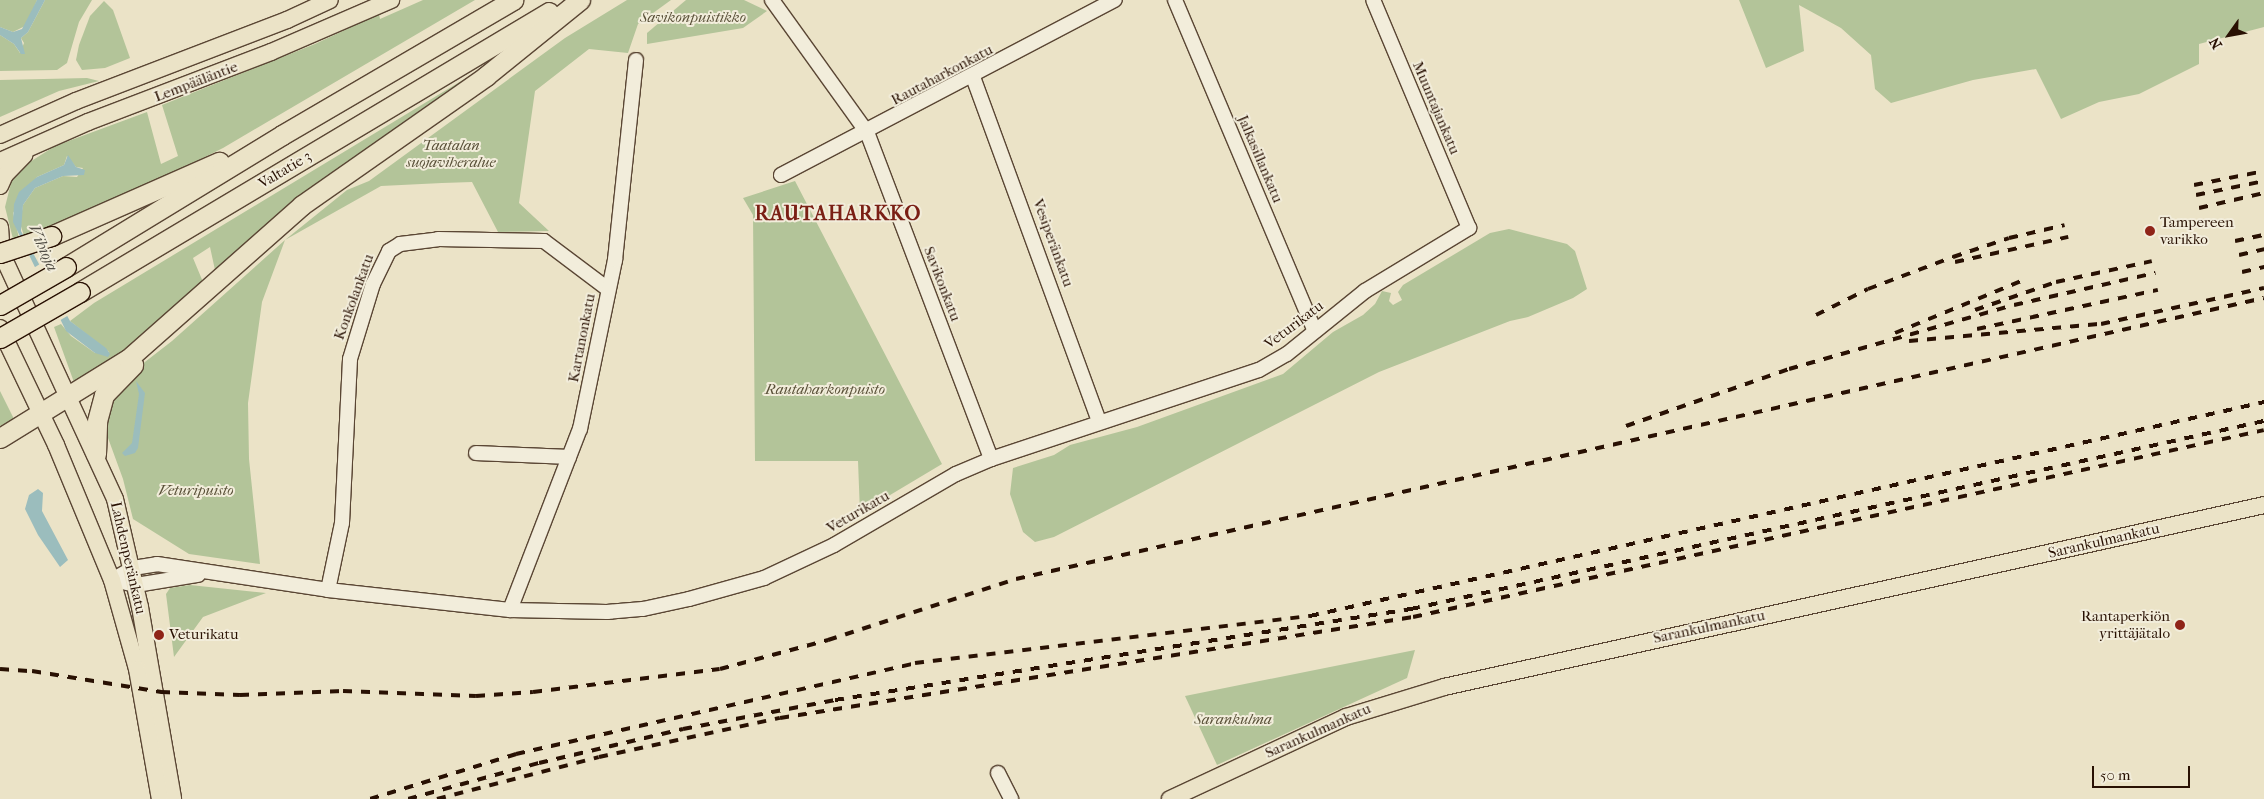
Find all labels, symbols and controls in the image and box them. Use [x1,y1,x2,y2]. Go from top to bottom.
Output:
park label: Savikonpuistikko [640,9,746,27]
north arrow [2204,10,2254,60]
text: N [2206,34,2226,52]
street label: Rautaharkonkatu [888,41,996,109]
street label: Lempääläntie [152,58,240,106]
street label: Muuntajankatu [1408,59,1464,157]
street label: Jalkasillankatu [1233,112,1287,206]
park label: Taatalan suojaviheralue [407,136,495,171]
street label: Valtatie 3 [255,147,315,193]
street label: Vesiperänkatu [1029,197,1077,289]
district label: RAUTAHARKKO [753,201,923,225]
place label: Tampereen varikko [2160,213,2234,248]
water label: Vihioja [24,222,62,274]
marker: Tampereen varikko [2144,225,2156,237]
street label: Savikonkatu [920,244,964,324]
street label: Konkolankatu [330,252,378,342]
street label: Kartanonkatu [565,292,599,384]
street label: Veturikatu [1261,297,1327,353]
park label: Rautaharkonpuisto [765,381,885,399]
park label: Veturipuisto [158,482,234,500]
street label: Veturikatu [823,487,893,537]
street label: Lahdenperänkatu [106,500,150,616]
street label: Sarankulmankatu [2047,519,2161,563]
street label: Sarankulmankatu [1652,606,1766,648]
place label: Rantaperkiön yrittäjätalo [2081,607,2170,642]
marker: Rantaperkiön yrittäjätalo [2174,619,2186,631]
place label: Veturikatu [169,626,238,644]
marker: Veturikatu [153,629,165,641]
street label: Sarankulmankatu [1262,700,1374,762]
park label: Sarankulma [1194,711,1272,729]
scale bar [2094,756,2192,788]
text: 50 m [2100,766,2130,784]

